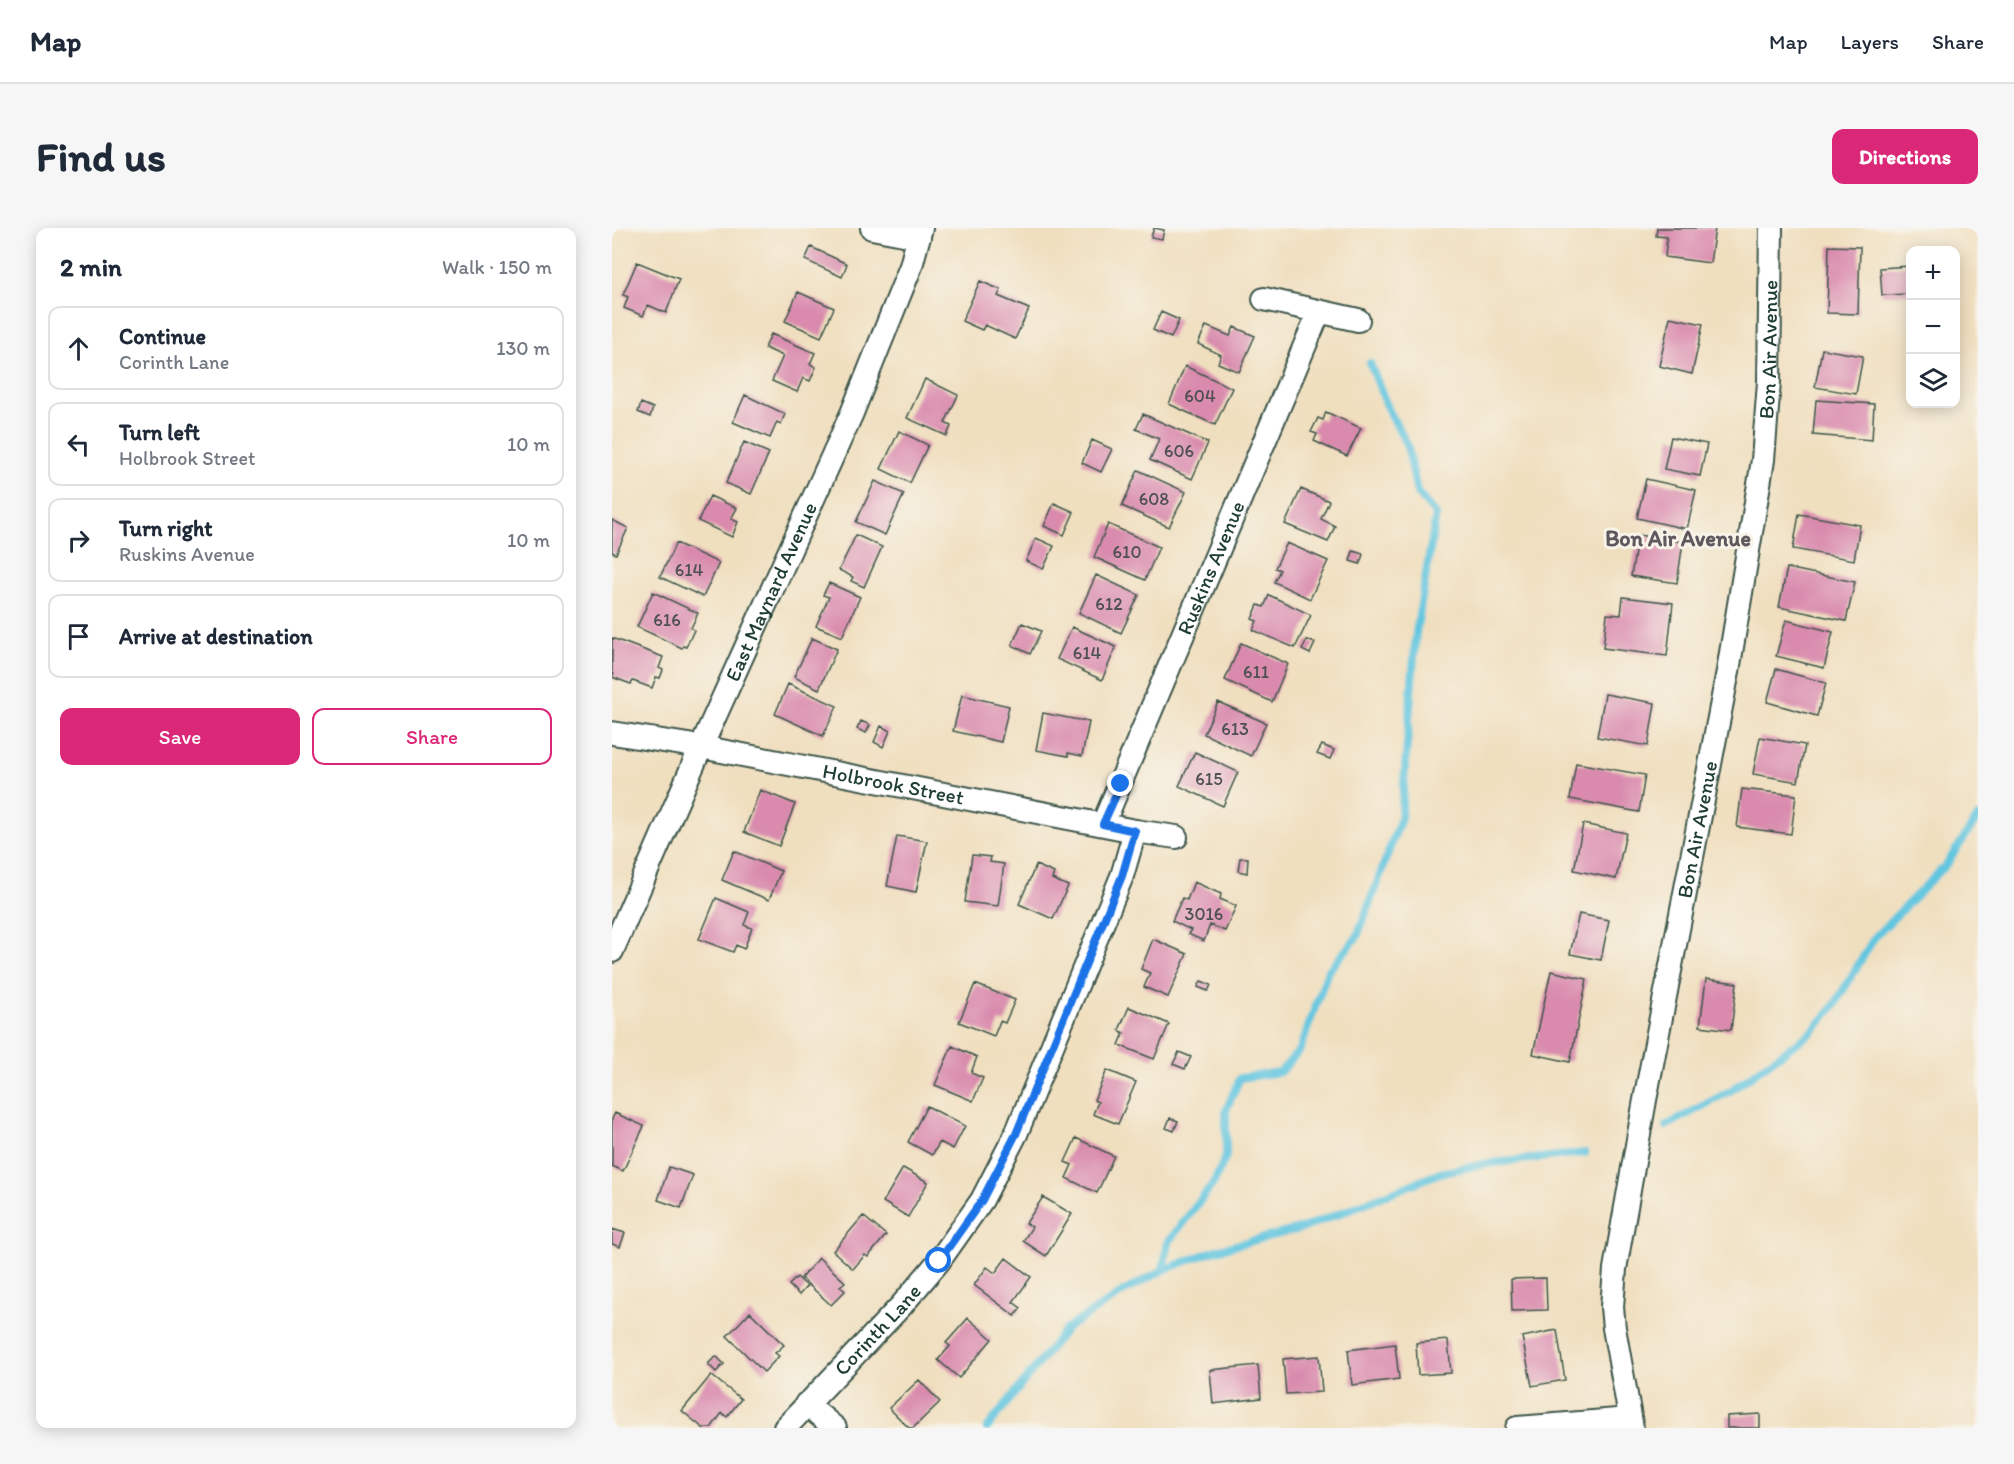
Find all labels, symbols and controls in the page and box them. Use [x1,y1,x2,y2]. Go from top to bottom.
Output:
text: Map [30,24,81,58]
text: Map [1769,29,1808,54]
text: Layers [1841,29,1899,54]
text: Share [1932,29,1984,54]
button: Directions [1832,129,1978,184]
text: Find us [36,131,166,182]
map controls [1906,246,1960,408]
button: + [1906,246,1960,300]
text: 2 min [60,251,122,283]
text: Walk · 150 m [442,255,552,279]
street label: Bon Air Avenue [1753,280,1782,420]
button: − [1906,300,1960,354]
text: Continue [119,323,206,350]
icon: ahead [62,332,95,365]
text: 130 m [496,336,550,360]
text: Corinth Lane [119,350,229,374]
button: layers [1906,354,1960,408]
house number: 604 [1184,385,1216,407]
text: Turn left [119,419,200,446]
icon: left [62,428,95,461]
text: 10 m [507,432,550,456]
house number: 606 [1164,440,1194,462]
text: Holbrook Street [119,446,255,470]
house number: 608 [1139,488,1169,510]
street label: Ruskins Avenue [1171,497,1250,638]
street label: East Maynard Avenue [719,498,822,685]
text: Turn right [119,515,213,542]
icon: right [62,524,95,557]
district label: Bon Air Avenue [1605,525,1751,552]
text: 10 m [507,528,550,552]
house number: 610 [1113,541,1141,563]
text: Ruskins Avenue [119,542,255,566]
house number: 614 [675,559,704,581]
house number: 612 [1095,593,1123,615]
house number: 616 [653,609,681,631]
icon: arrive [62,620,95,653]
text: Arrive at destination [119,623,313,650]
house number: 614 [1073,642,1102,664]
house number: 611 [1243,661,1269,683]
button: Save [60,708,300,765]
button: Share [312,708,552,765]
house number: 613 [1221,718,1249,740]
street label: Holbrook Street [821,758,966,810]
street label: Bon Air Avenue [1671,759,1722,900]
house number: 615 [1195,768,1223,790]
route end [1107,770,1133,796]
house number: 3016 [1185,903,1223,925]
route start [925,1247,951,1273]
street label: Corinth Lane [829,1279,926,1380]

